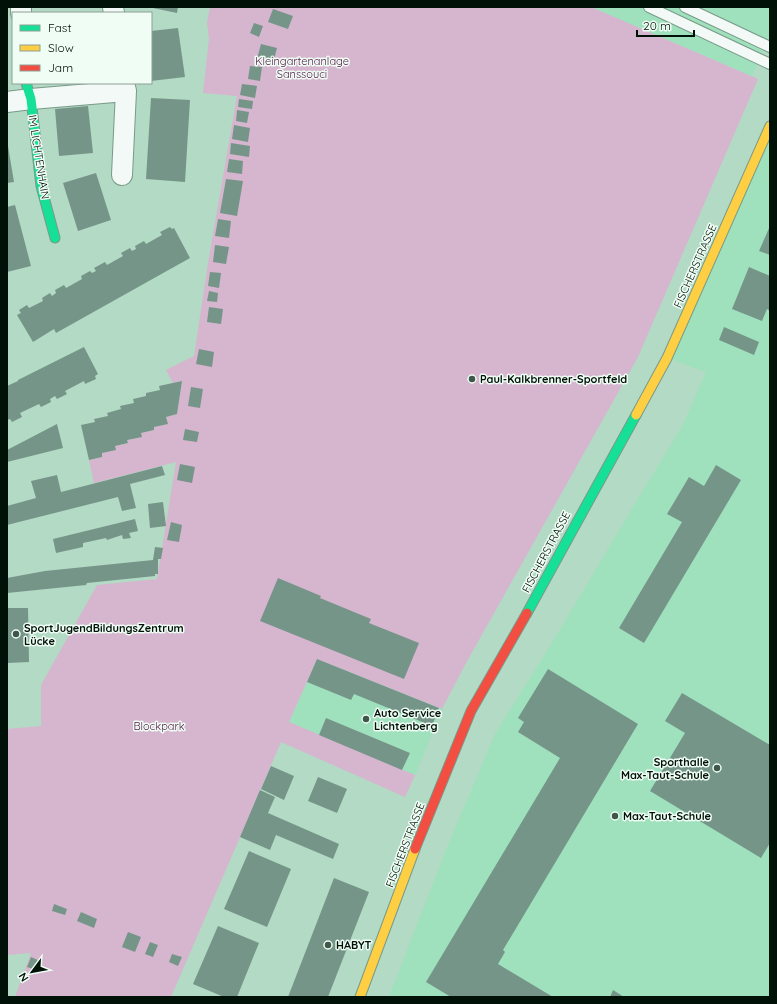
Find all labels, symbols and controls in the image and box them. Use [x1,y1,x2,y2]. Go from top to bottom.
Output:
legend [12,12,152,84]
scale bar [637,12,694,38]
text: 20 m [643,18,671,33]
text: Fast [48,20,72,35]
text: Slow [48,40,74,55]
park label: Kleingartenanlage Sanssouci [255,54,349,81]
text: Jam [48,60,73,75]
street label: IM LICHTENHAIN [25,114,53,200]
street label: FISCHERSTRASSE [670,222,720,310]
place label: Paul-Kalkbrenner-Sportfeld [480,372,627,386]
marker: Paul-Kalkbrenner-Sportfeld [467,374,477,384]
street label: FISCHERSTRASSE [519,509,573,595]
place label: SportJugendBildungsZentrum Lücke [24,621,184,648]
marker: SportJugendBildungsZentrum Lücke [11,629,21,639]
place label: Auto Service Lichtenberg [374,706,442,733]
marker: Auto Service Lichtenberg [361,714,371,724]
park label: Blockpark [133,719,185,733]
place label: Sporthalle Max-Taut-Schule [621,755,709,782]
marker: Sporthalle Max-Taut-Schule [712,763,722,773]
street label: FISCHERSTRASSE [382,801,428,889]
place label: Max-Taut-Schule [623,809,712,823]
marker: Max-Taut-Schule [610,811,620,821]
place label: HABYT [336,938,372,952]
marker: HABYT [323,940,333,950]
north arrow [12,952,52,992]
text: N [15,970,32,984]

